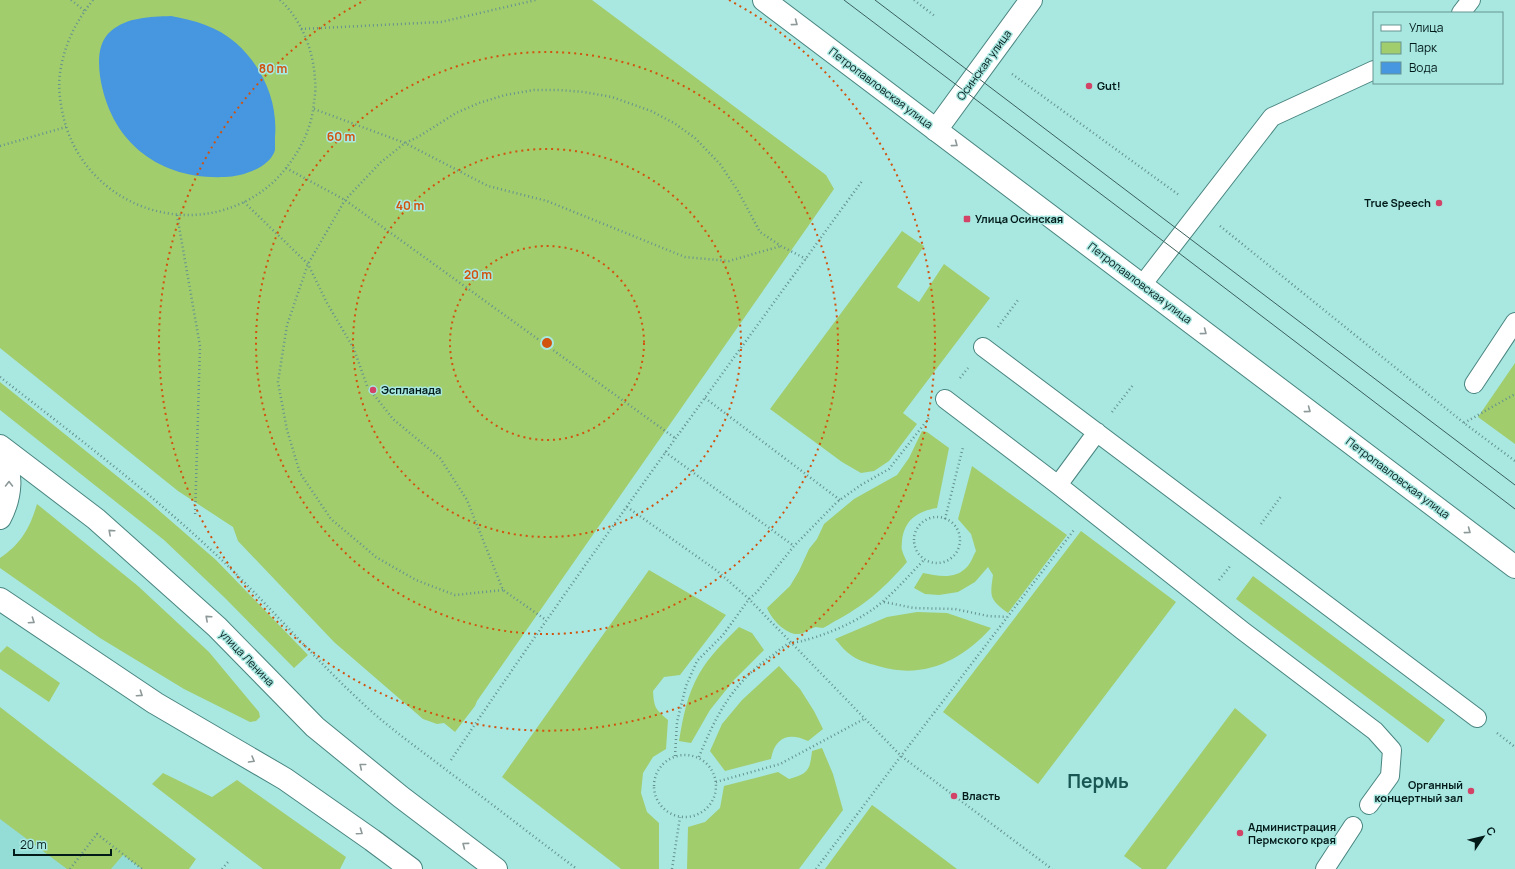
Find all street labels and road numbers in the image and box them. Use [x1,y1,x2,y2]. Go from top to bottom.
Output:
street label: Осинская улица [953,26,1014,103]
street label: Петропавловская улица [826,44,936,132]
street label: Петропавловская улица [1085,239,1195,327]
street label: Петропавловская улица [1343,434,1453,522]
street label: улица Ленина [217,626,278,689]

